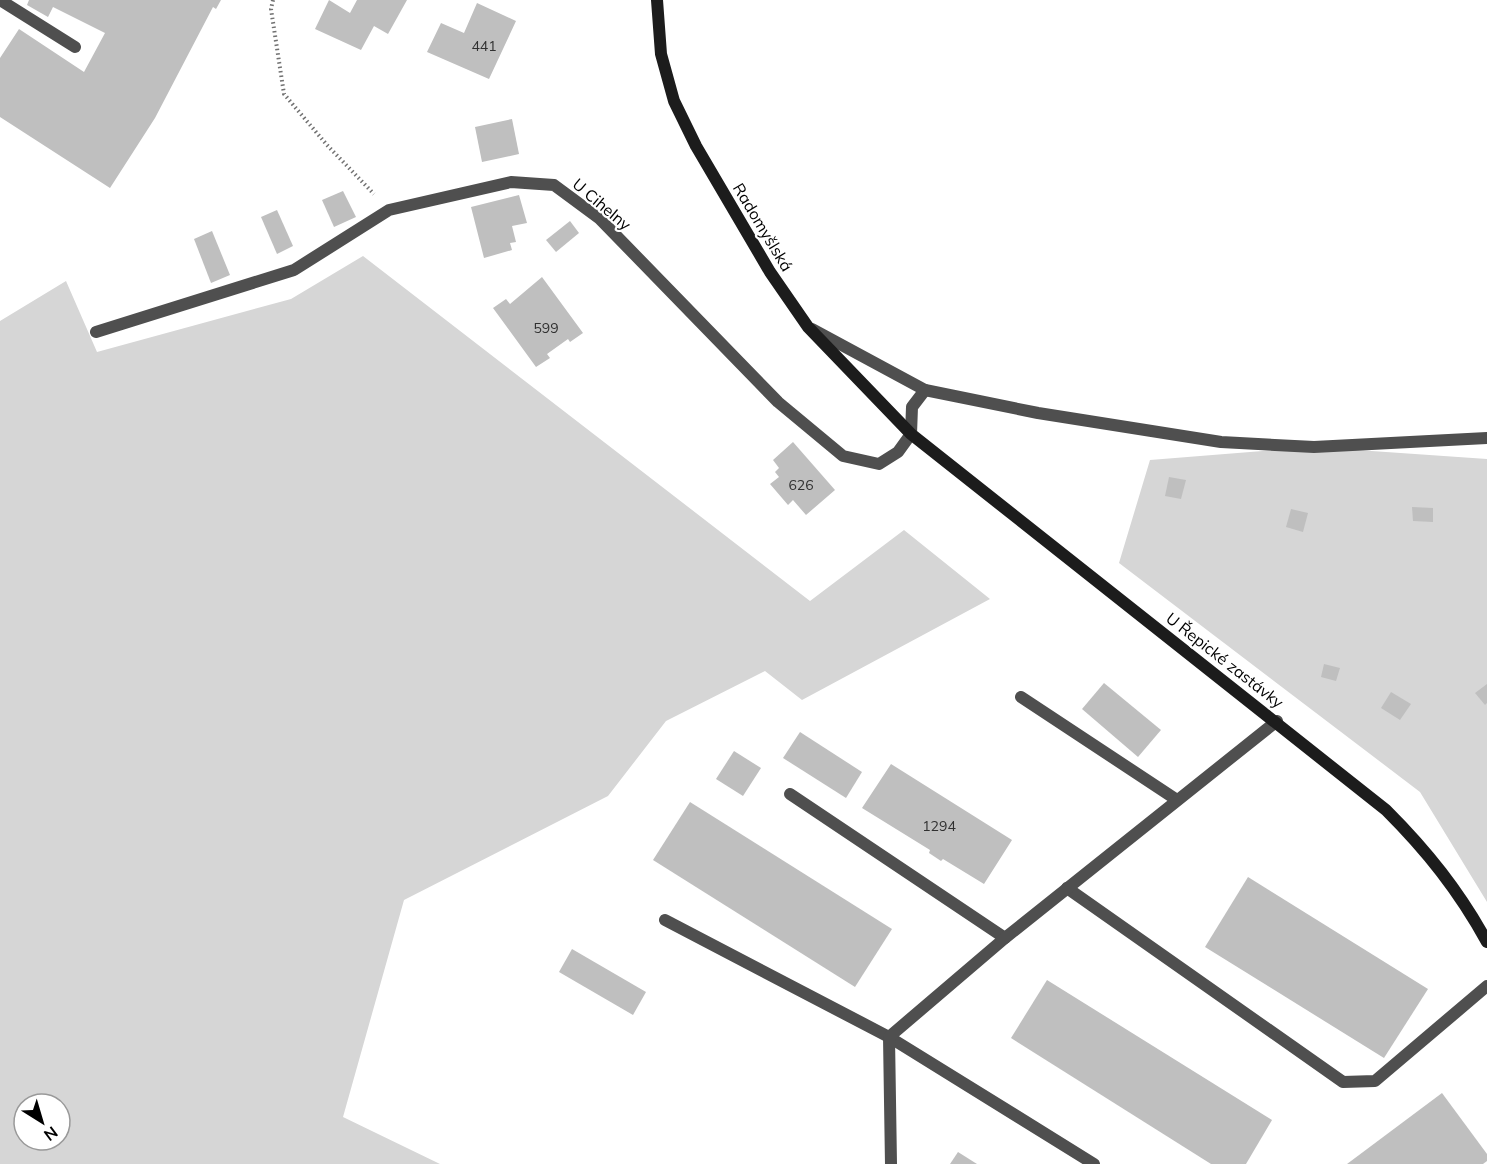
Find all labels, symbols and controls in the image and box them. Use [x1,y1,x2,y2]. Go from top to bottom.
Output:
house number: 441 [471,37,497,55]
street label: U Cihelny [569,174,636,235]
street label: Radomyšlská [729,179,797,275]
house number: 599 [533,319,559,337]
house number: 626 [788,476,814,494]
street label: U Řepické zastávky [1162,608,1288,712]
house number: 1294 [922,817,956,835]
north arrow [12,1092,72,1152]
text: N [40,1122,62,1146]

